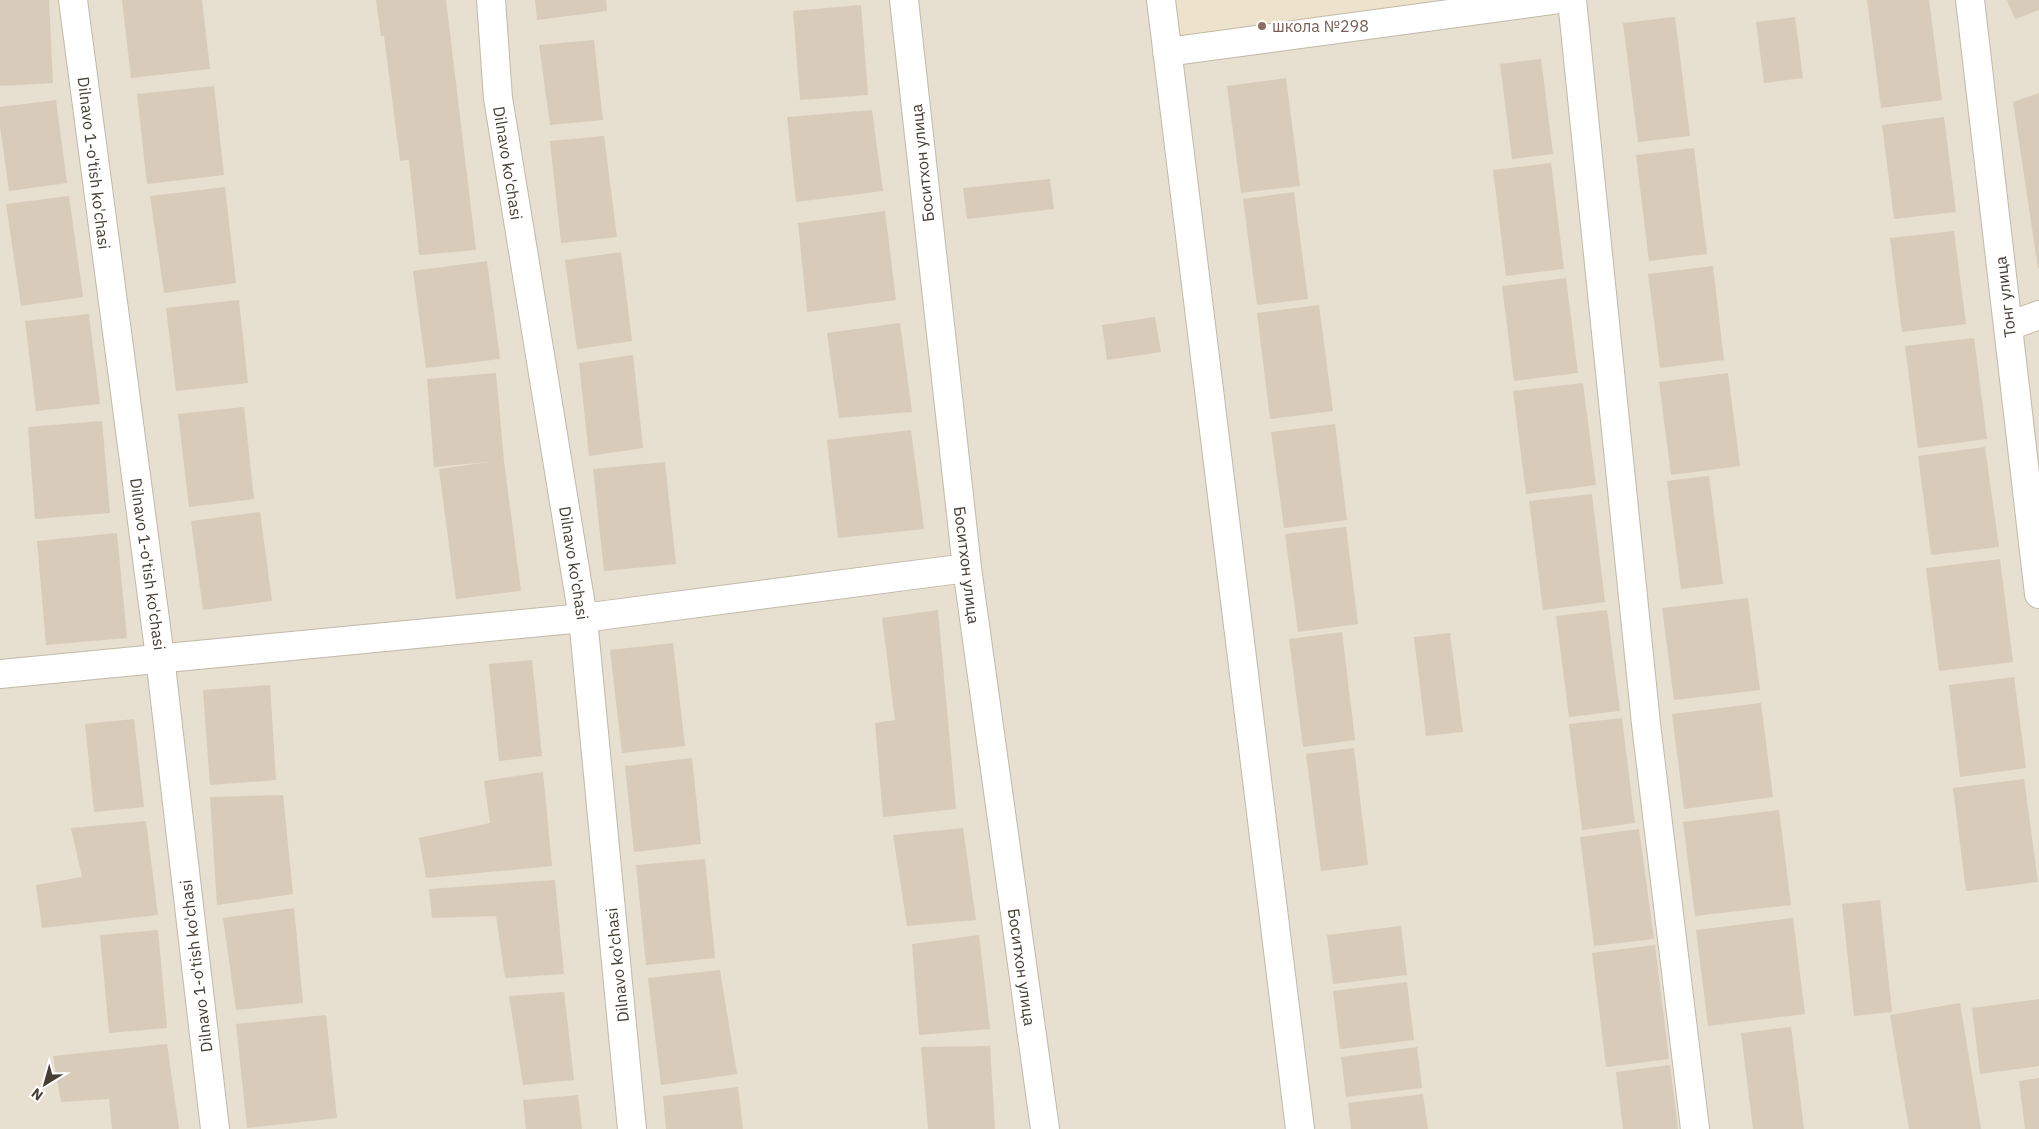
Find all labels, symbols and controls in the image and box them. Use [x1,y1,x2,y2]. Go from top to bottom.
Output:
place label: школа №298 [1272,16,1369,36]
marker: школа №298 [1256,20,1268,32]
street label: Dilnavo 1-o'tish ko'chasi [73,76,115,250]
street label: Боситхон улица [906,103,938,223]
street label: Dilnavo ko'chasi [489,105,527,221]
street label: Тонг улица [1990,255,2020,339]
street label: Dilnavo 1-o'tish ko'chasi [126,477,170,651]
street label: Dilnavo ko'chasi [555,505,593,621]
street label: Боситхон улица [950,505,984,625]
street label: Dilnavo 1-o'tish ko'chasi [175,879,217,1053]
street label: Dilnavo ko'chasi [601,907,633,1023]
street label: Боситхон улица [1004,907,1040,1028]
north arrow [20,1059,70,1109]
text: N [28,1084,47,1105]

